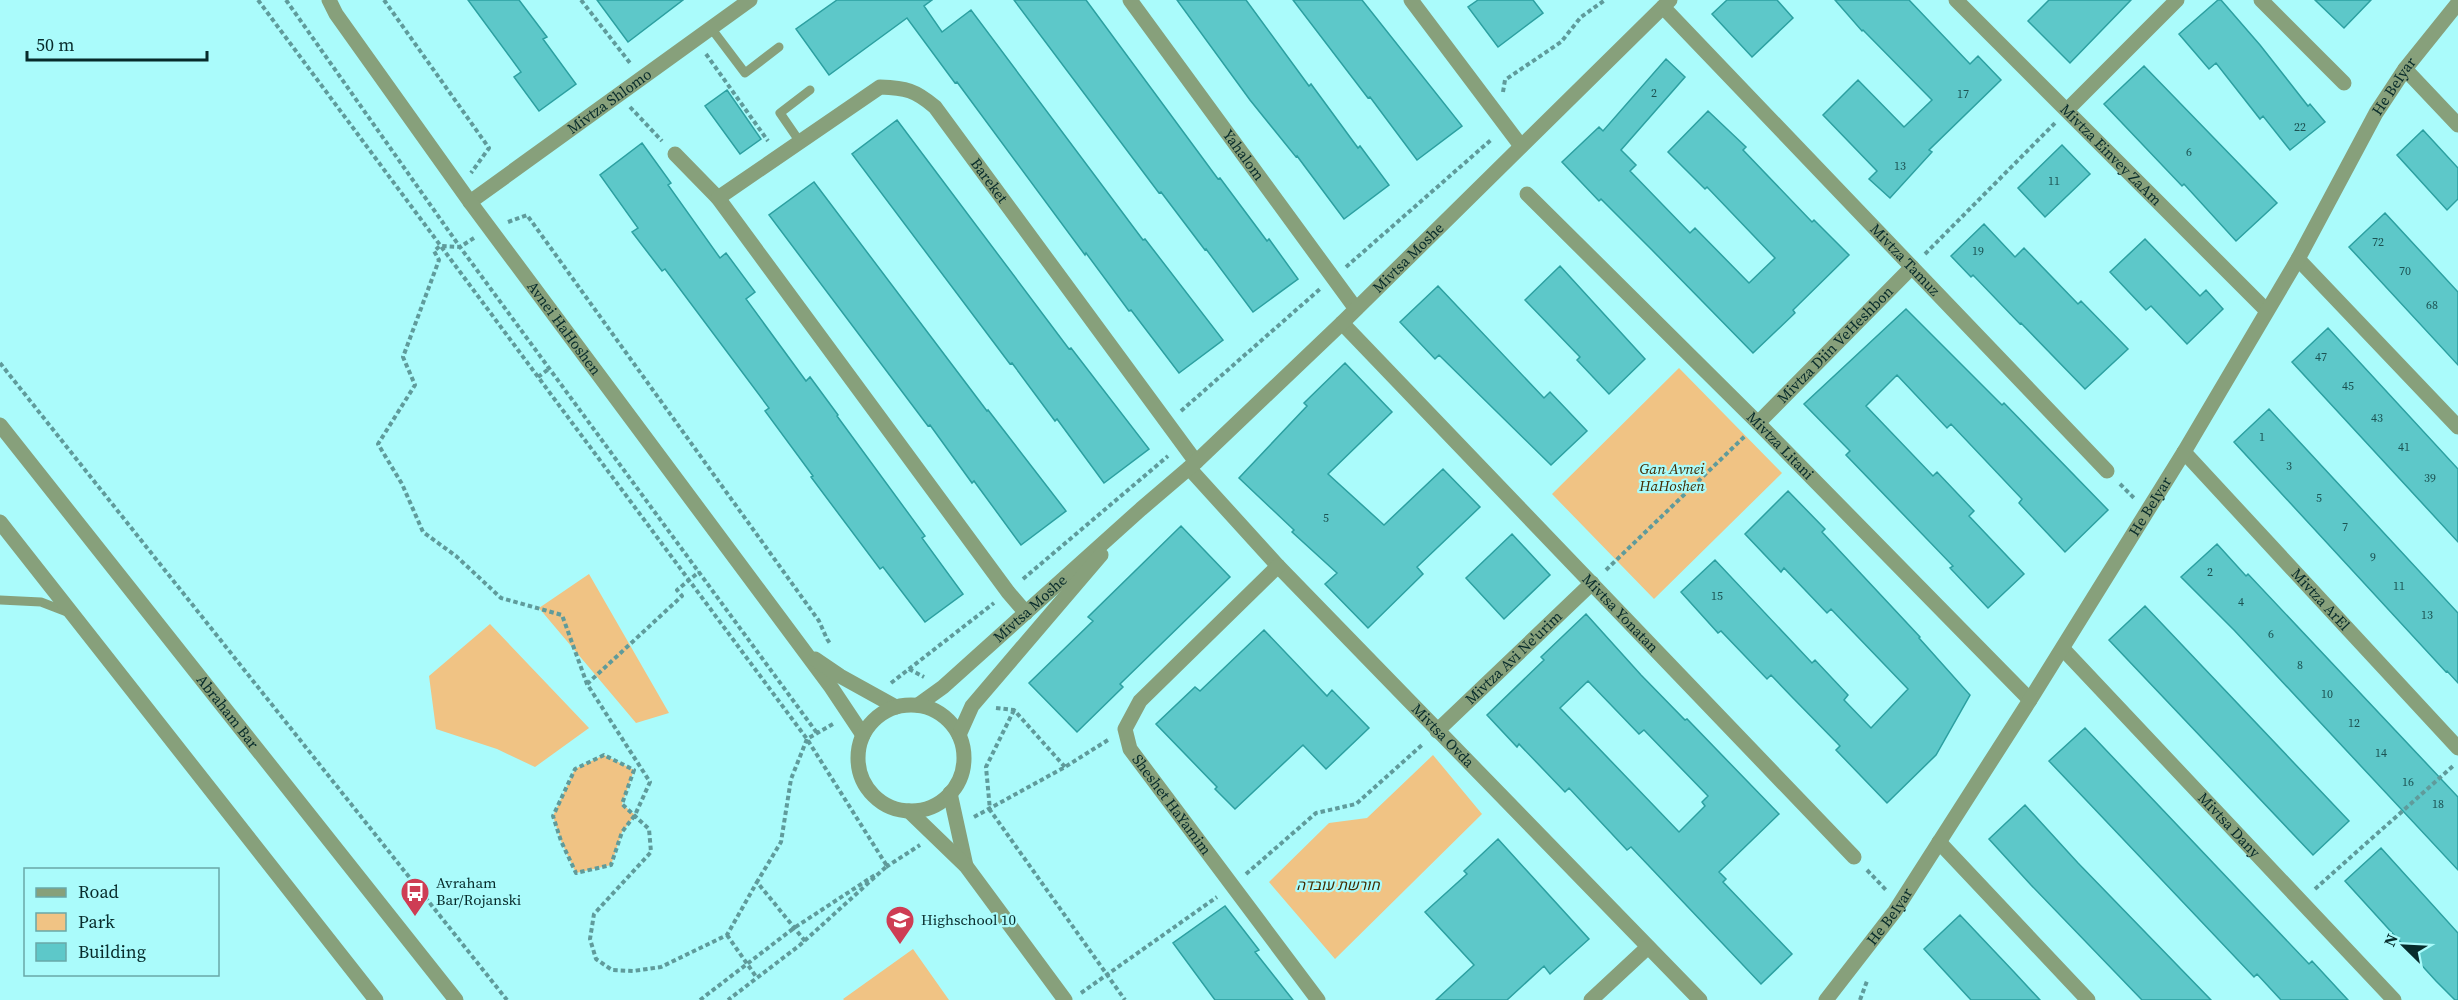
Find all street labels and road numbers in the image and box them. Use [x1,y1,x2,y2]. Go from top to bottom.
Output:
street label: He BeIyar [2366,52,2421,119]
street label: Mivtza Shlomo [563,63,656,139]
street label: Mivtza Einvey ZaAm [2056,99,2167,210]
street label: Yahalom [1218,125,1270,185]
street label: Bareket [966,154,1013,207]
street label: Mivtsa Moshe [1368,217,1449,297]
street label: Mivtza Tamuz [1866,219,1945,301]
street label: Avnei HaHoshen [522,277,606,379]
street label: Mivtza Diin VeHeshbon [1772,281,1898,408]
street label: Mivtza Litani [1742,407,1819,484]
street label: He BeIyar [2123,472,2177,540]
street label: Mivtza ArEl [2287,563,2355,635]
street label: Mivtsa Moshe [988,569,1072,647]
street label: Mivtsa Yonatan [1578,569,1664,657]
street label: Mivtza Avi Ne'urim [1460,606,1567,709]
street label: Abraham Bar [192,670,264,754]
street label: Mivtsa Ovda [1407,699,1480,772]
street label: Sheshet HaYamim [1127,750,1217,859]
street label: Mivtsa Dany [2193,787,2266,862]
street label: He BeIyar [1861,883,1917,949]

